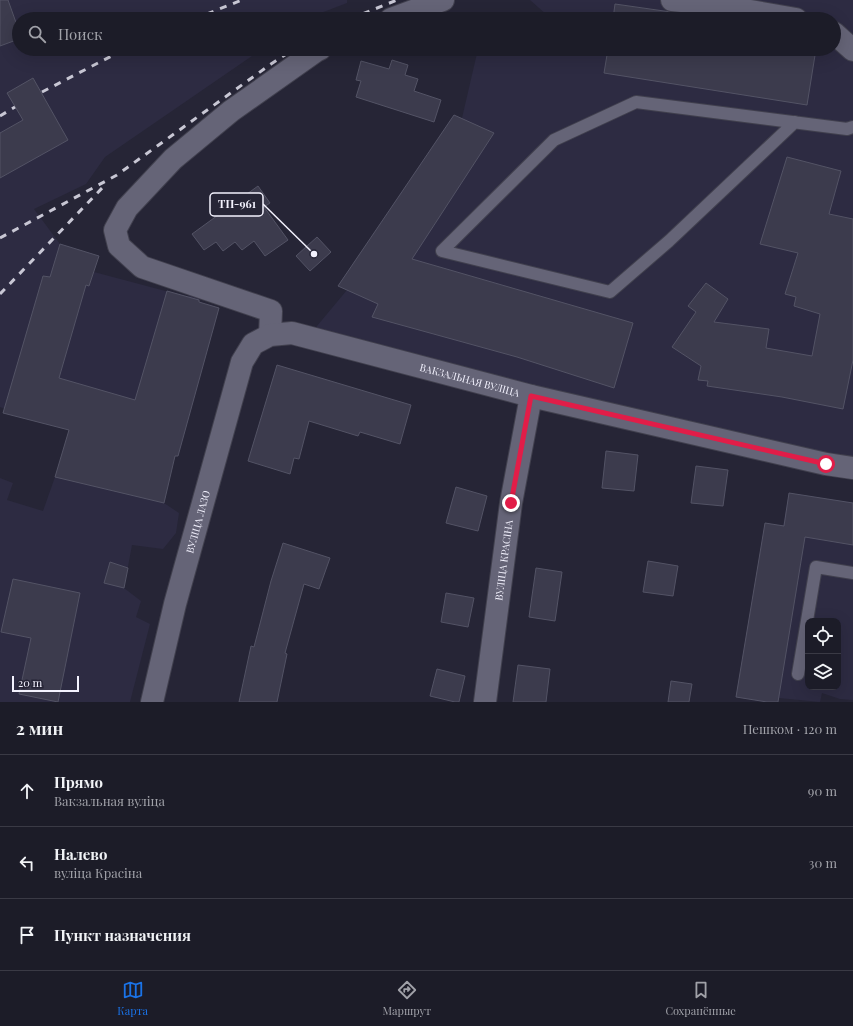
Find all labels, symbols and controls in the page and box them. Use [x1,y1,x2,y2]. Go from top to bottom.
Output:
search box [12,12,841,56]
icon: search [26,23,48,45]
text: Поиск [58,24,103,44]
callout: ТП-961 [210,193,263,216]
text: ТП-961 [218,196,256,211]
street label: ВАКЗАЛЬНАЯ ВУЛІЦА [418,360,522,400]
route start [817,455,835,473]
street label: ВУЛІЦА ЛАЗО [182,489,213,555]
route end [502,494,520,512]
street label: ВУЛІЦА КРАСІНА [491,518,516,601]
map controls [805,618,841,690]
button: locate [805,618,841,654]
button: layers [805,654,841,690]
scale bar [12,674,79,693]
text: 20 m [18,675,42,690]
text: 2 мин [16,717,63,739]
text: Пешком · 120 m [743,720,837,737]
text: Прямо [54,772,103,792]
icon: ahead [16,780,38,802]
text: 90 m [808,782,837,799]
text: Вакзальная вуліца [54,792,165,809]
text: Налево [54,844,107,864]
icon: left [16,852,38,874]
text: 30 m [809,854,837,871]
text: вуліца Красіна [54,864,142,881]
icon: arrive [16,924,38,946]
text: Пункт назначения [54,925,191,945]
tab: Карта [117,979,148,1018]
tab: Маршрут [383,979,431,1018]
tab: Сохранённые [666,979,736,1018]

